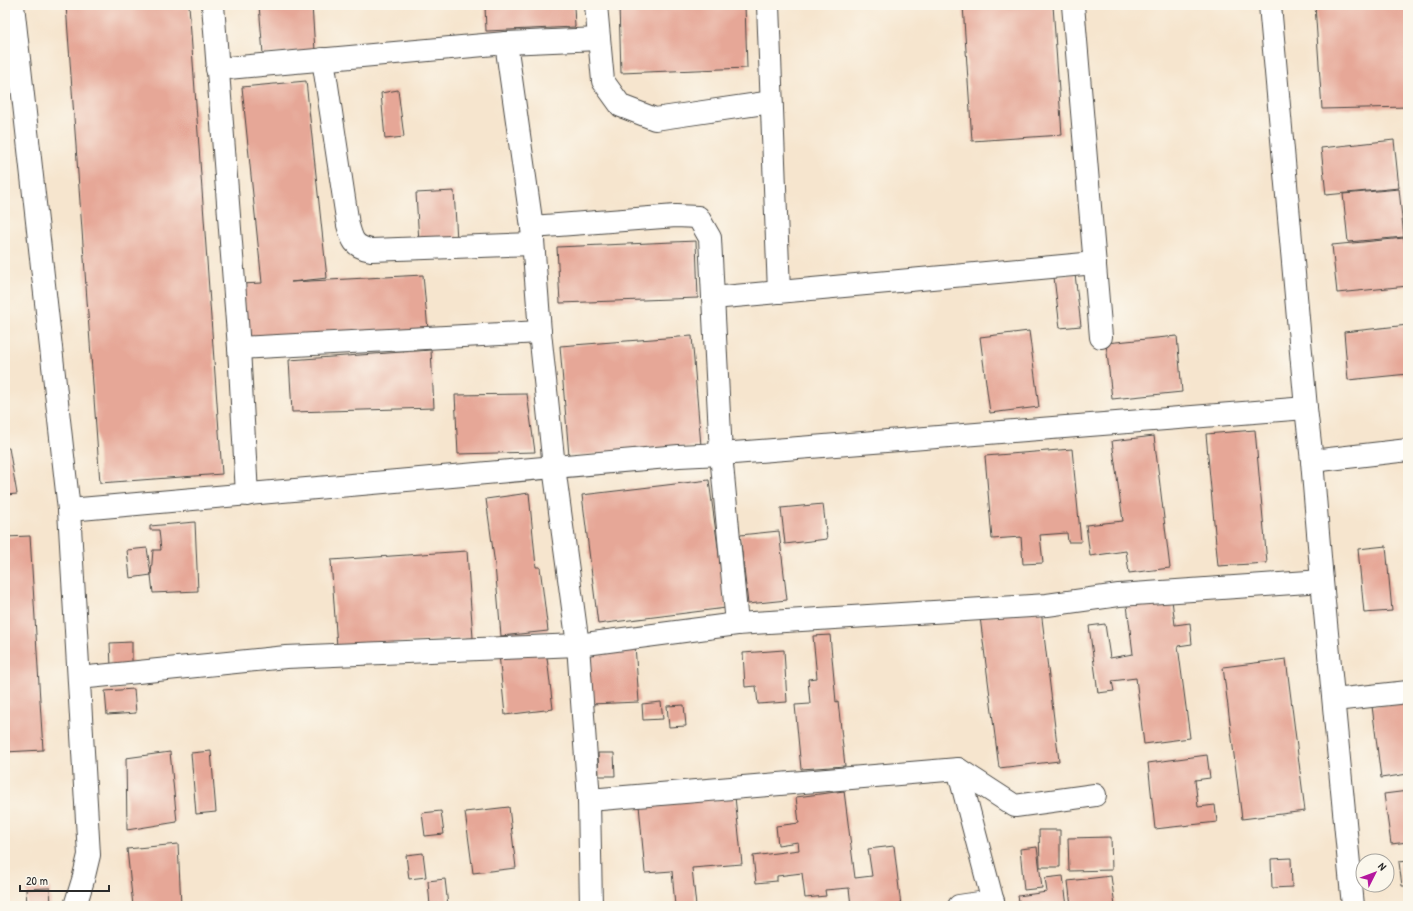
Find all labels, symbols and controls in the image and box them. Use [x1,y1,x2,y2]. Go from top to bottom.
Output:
north arrow [1355,853,1395,893]
text: N [1375,859,1390,873]
scale bar [20,867,109,893]
text: 20 m [26,872,48,889]

